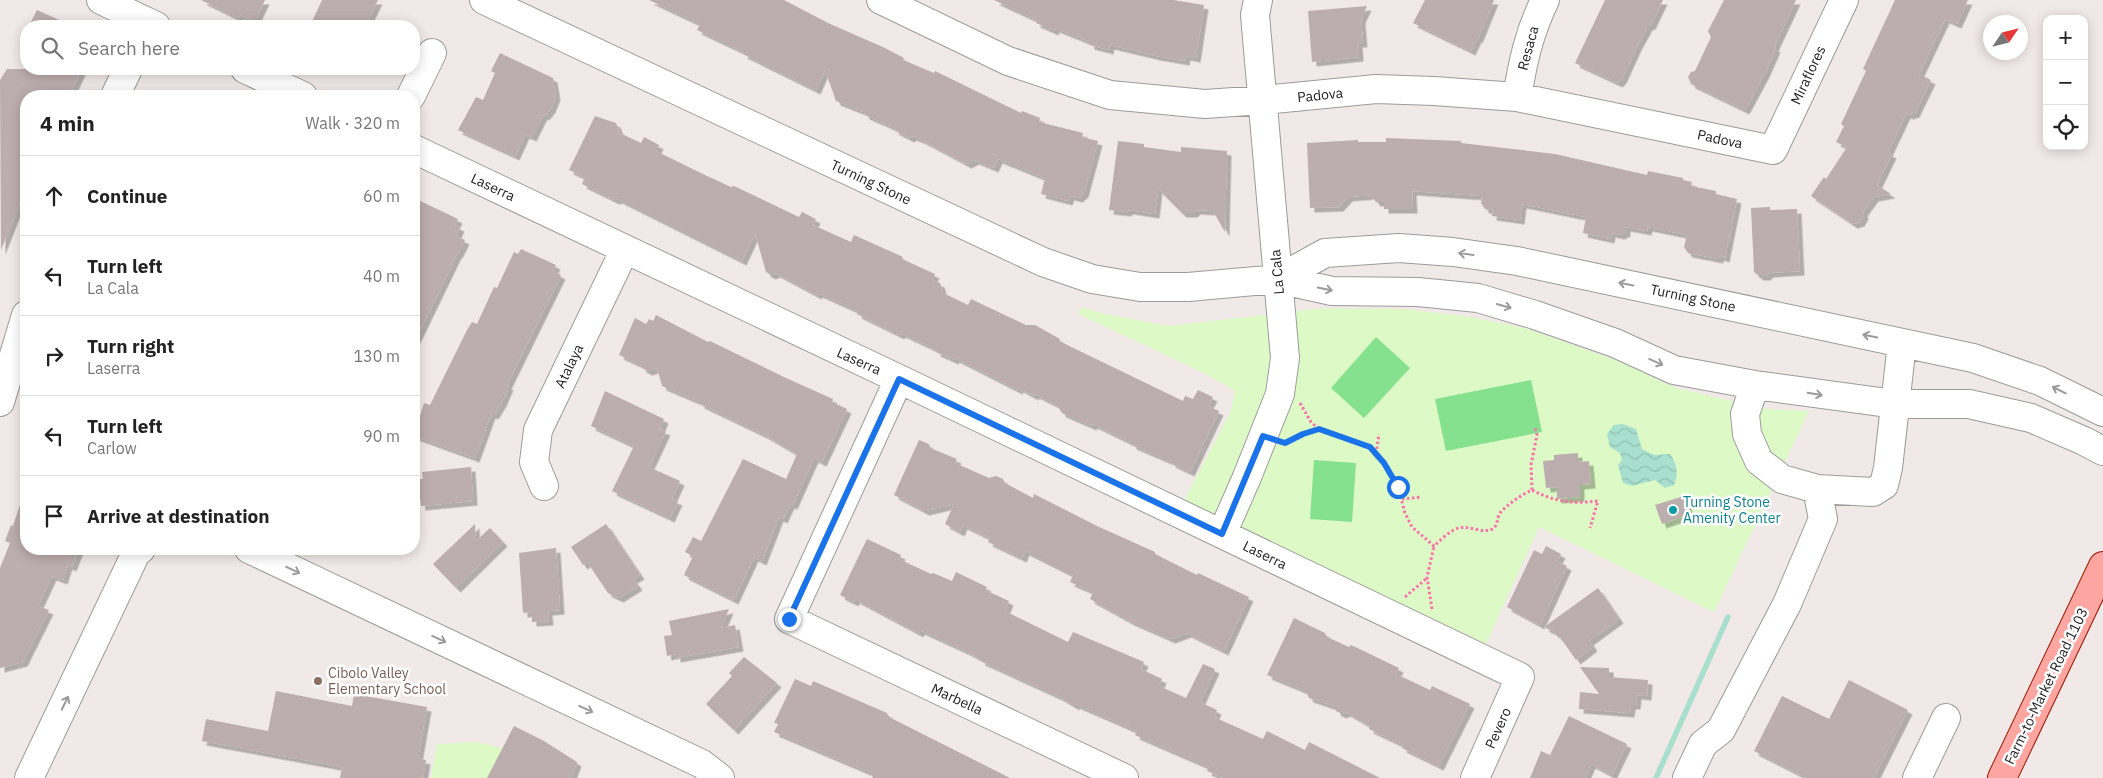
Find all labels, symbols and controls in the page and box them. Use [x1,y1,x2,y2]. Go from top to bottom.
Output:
north arrow [1983,15,2028,60]
map controls [2043,15,2088,150]
button: + [2043,15,2088,60]
search box [20,20,420,75]
street label: Resaca [1513,23,1543,72]
icon: search [38,34,66,62]
text: Search here [78,36,180,60]
street label: Miraflores [1786,42,1830,107]
button: − [2043,60,2088,105]
street label: Padova [1296,84,1344,106]
button: locate [2043,105,2088,150]
text: 4 min [40,109,95,137]
text: Walk · 320 m [305,113,400,133]
street label: Padova [1696,125,1745,153]
street label: Turning Stone [828,155,914,209]
street label: Laserra [468,169,518,205]
icon: ahead [40,182,68,210]
text: Continue [87,184,167,208]
text: 60 m [363,186,400,206]
street label: La Cala [1266,248,1288,295]
one-way arrow [1458,249,1474,259]
text: Turn left [87,254,163,278]
icon: left [40,262,68,290]
text: 40 m [363,266,400,286]
text: La Cala [87,278,139,298]
one-way arrow [1618,279,1634,288]
street label: Turning Stone [1649,280,1738,316]
one-way arrow [1317,285,1333,295]
one-way arrow [1495,301,1511,311]
one-way arrow [1862,331,1878,340]
text: Turn right [87,334,174,358]
street label: Atalaya [551,341,588,391]
icon: right [40,342,68,370]
street label: Laserra [834,343,884,379]
text: 130 m [353,346,400,366]
one-way arrow [1648,357,1663,367]
text: Laserra [87,358,140,378]
one-way arrow [2052,385,2067,394]
one-way arrow [1807,389,1823,399]
text: Turn left [87,414,163,438]
icon: left [40,422,68,450]
text: 90 m [363,426,400,446]
text: Carlow [87,438,137,458]
route start [1387,476,1410,499]
place label: Turning Stone Amenity Center [1683,493,1781,527]
icon: arrive [40,502,68,530]
text: Arrive at destination [87,504,270,528]
marker: Turning Stone Amenity Center [1667,504,1679,516]
street label: Laserra [1240,537,1290,574]
one-way arrow [285,565,300,575]
street label: Farm-to-Market Road 1103 [2000,605,2092,767]
route end [778,608,801,631]
one-way arrow [432,635,447,645]
place label: Cibolo Valley Elementary School [328,664,446,698]
marker: Cibolo Valley Elementary School [312,675,324,687]
street label: Marbella [928,679,986,719]
one-way arrow [60,695,70,710]
street label: Pevero [1481,704,1515,751]
one-way arrow [578,705,593,714]

